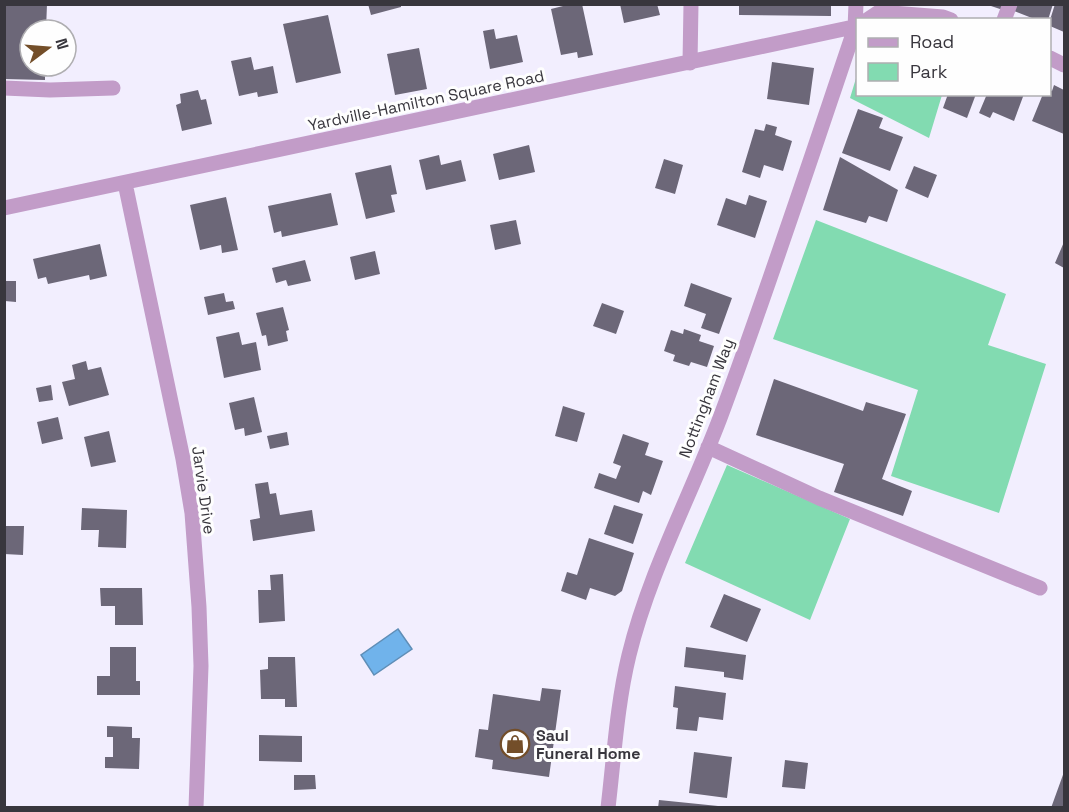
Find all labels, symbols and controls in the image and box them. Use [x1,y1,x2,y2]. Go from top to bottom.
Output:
north arrow [18,18,78,78]
legend [856,18,1051,96]
text: Road [910,30,954,53]
text: N [50,36,74,52]
text: Park [910,60,948,83]
street label: Yardville-Hamilton Square Road [306,65,546,136]
street label: Nottingham Way [674,335,739,461]
street label: Jarvie Drive [187,445,220,535]
place label: Saul Funeral Home [536,725,640,764]
shop icon: Saul Funeral Home [499,728,531,760]

